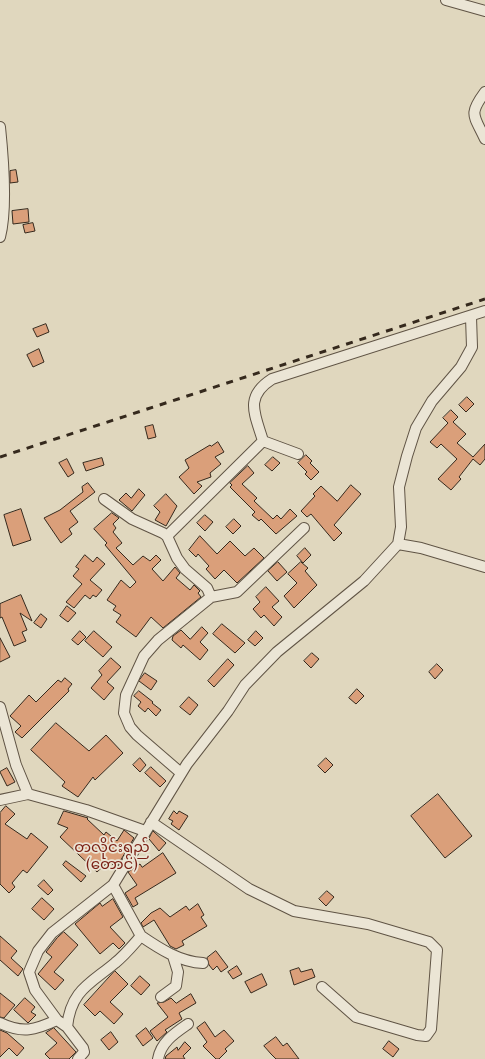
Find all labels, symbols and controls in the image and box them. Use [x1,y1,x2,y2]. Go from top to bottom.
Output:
district label: တလိုင်းရှည် (တောင်) [74,839,150,874]

